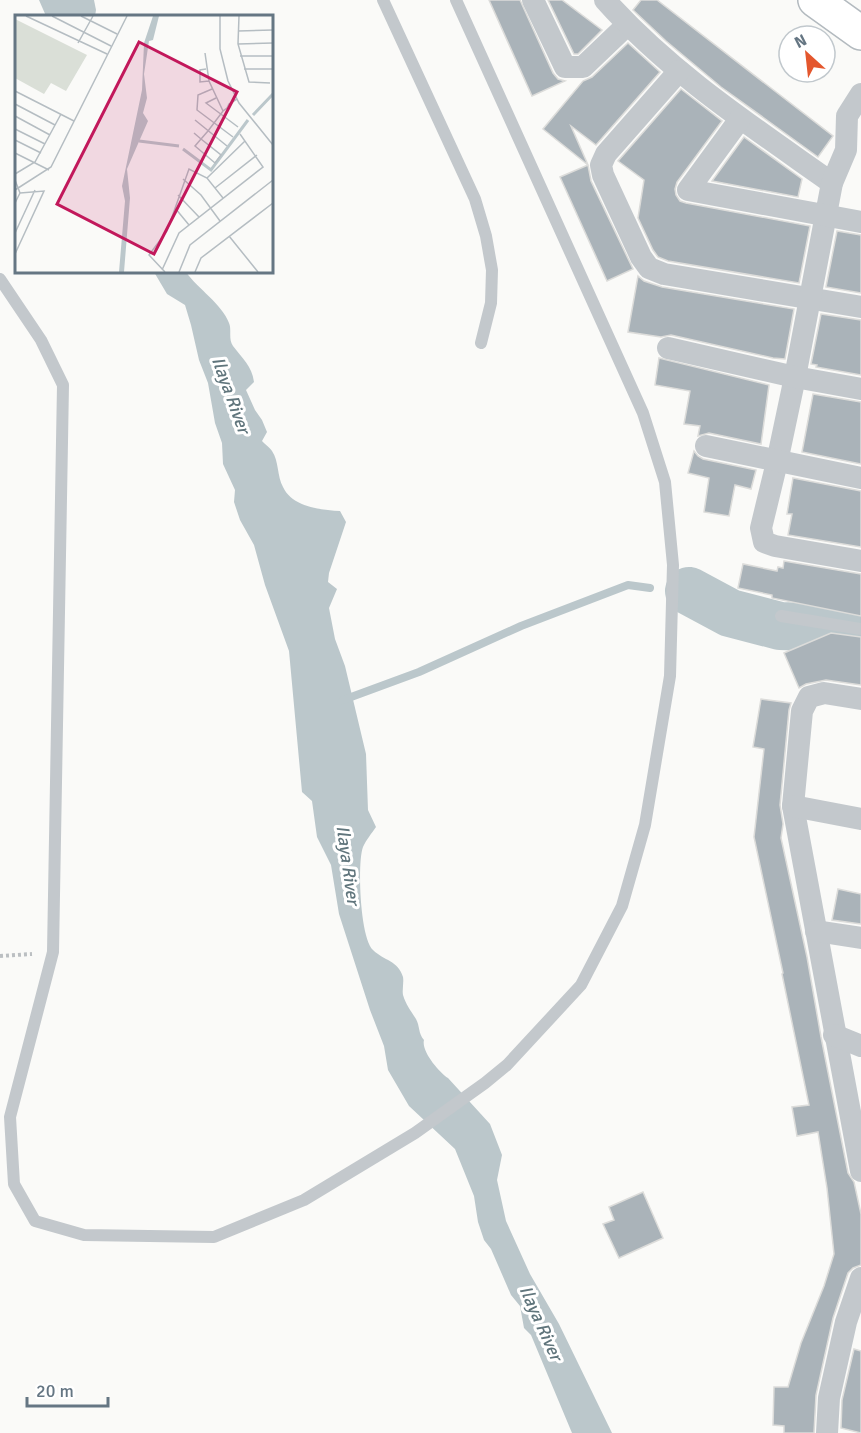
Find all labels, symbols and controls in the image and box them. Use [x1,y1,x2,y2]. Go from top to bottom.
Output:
inset map [15,15,273,273]
north arrow [777,24,837,84]
text: N [791,30,810,53]
water label: Ilaya River [207,354,256,439]
water label: Ilaya River [332,824,365,908]
water label: Ilaya River [515,1282,568,1366]
scale bar [27,1370,108,1408]
text: 20 m [36,1380,74,1402]

